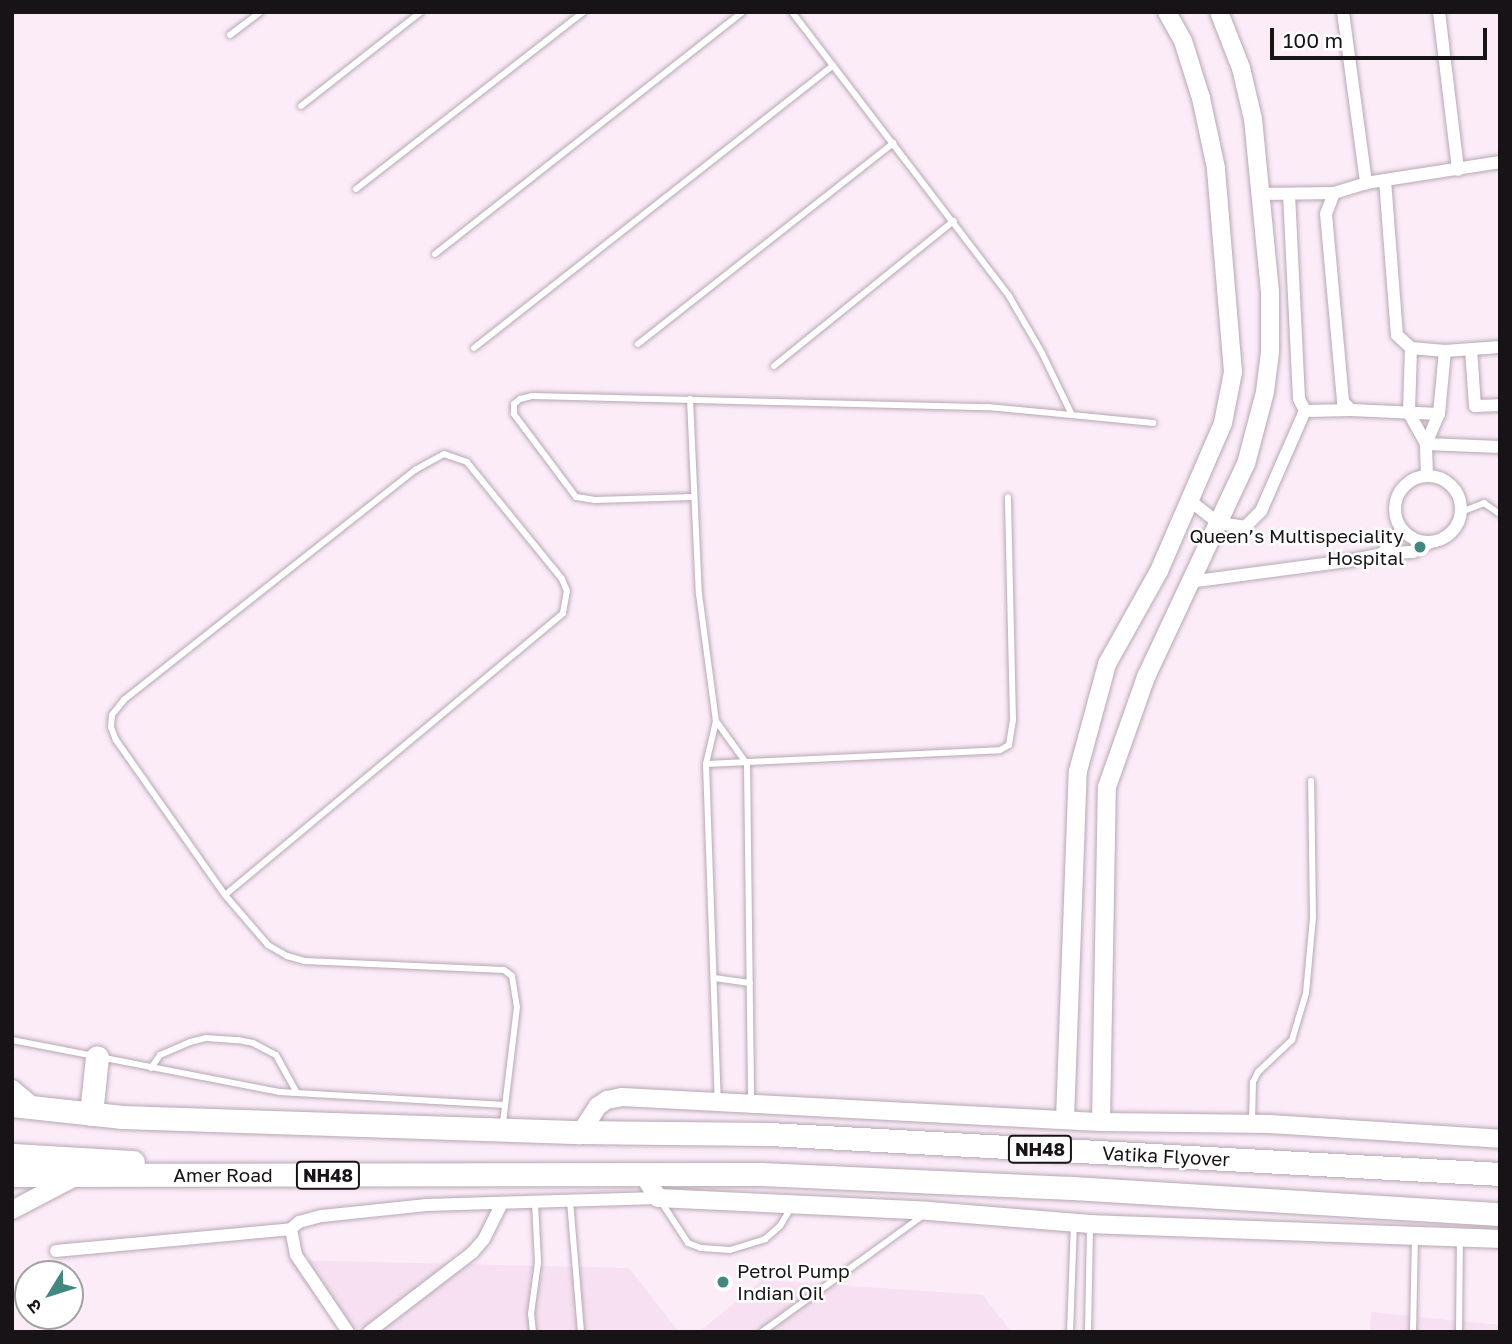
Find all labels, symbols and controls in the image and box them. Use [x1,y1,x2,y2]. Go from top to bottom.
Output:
scale bar [1274,14,1491,58]
text: 100 m [1283,27,1343,53]
place label: Queen’s Multispeciality Hospital [1189,525,1404,569]
marker: Queen’s Multispeciality Hospital [1410,537,1430,557]
road number: NH48 [1007,1134,1073,1164]
street label: Vatika Flyover [1102,1141,1230,1171]
road number: NH48 [295,1160,361,1190]
street label: Amer Road [173,1164,273,1186]
north arrow [14,1260,84,1330]
place label: Petrol Pump Indian Oil [737,1260,850,1304]
marker: Petrol Pump Indian Oil [715,1274,731,1290]
text: उ [21,1296,46,1318]

